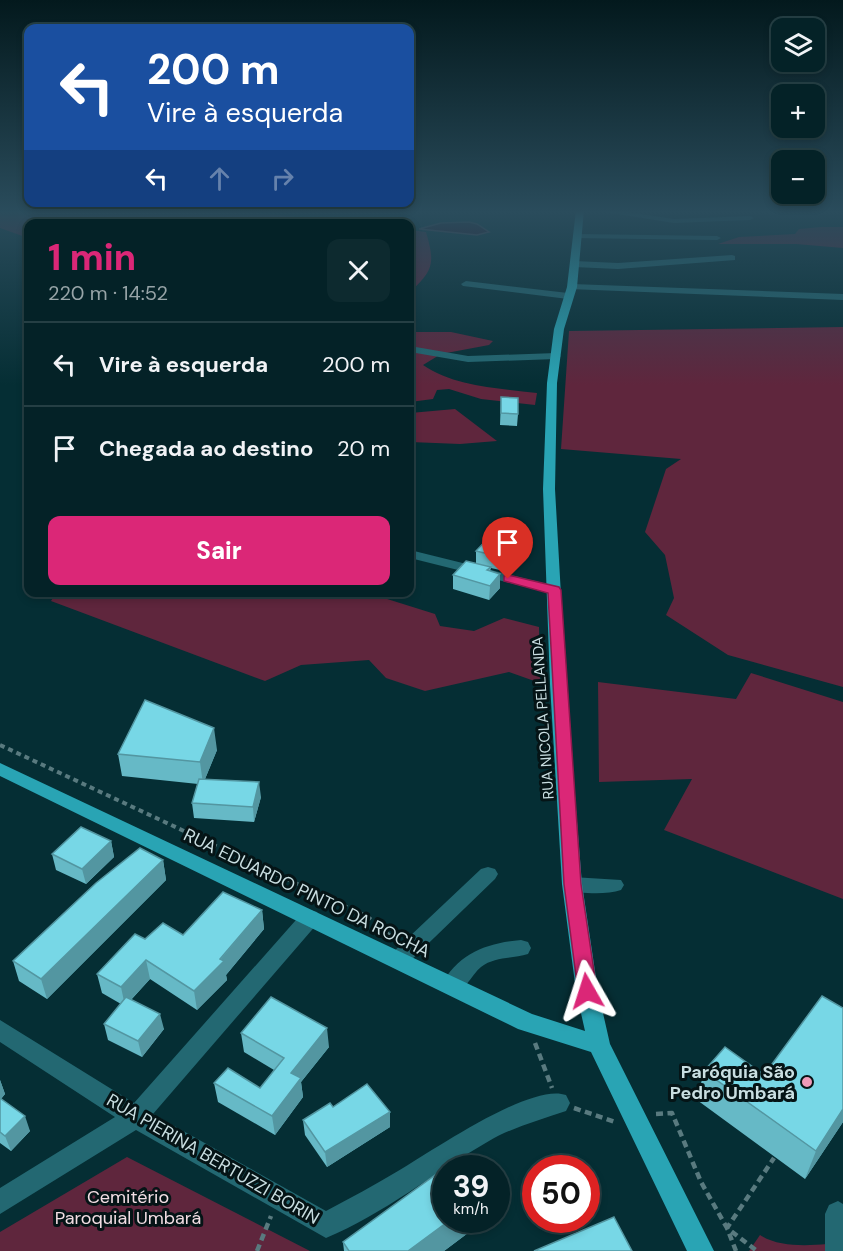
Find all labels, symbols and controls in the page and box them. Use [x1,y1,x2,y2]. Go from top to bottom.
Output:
map controls [771,18,825,204]
button: layers [771,18,825,72]
text: 200 m [147,42,280,97]
icon: left [48,48,126,126]
button: + [771,84,825,138]
text: Vire à esquerda [147,95,343,130]
button: − [771,150,825,204]
icon: left [140,162,173,195]
icon: ahead [203,162,236,195]
icon: right [266,162,299,195]
text: 1 min [48,234,136,281]
button: close [327,239,390,302]
text: 220 m · 14:52 [48,280,168,306]
icon: left [48,348,81,381]
text: Vire à esquerda [99,350,268,379]
text: 200 m [322,350,390,379]
icon: arrive [48,432,81,465]
text: Chegada ao destino [99,434,313,463]
text: 20 m [337,434,390,463]
button: Sair [48,516,390,585]
pin [482,517,533,579]
icon: arrive [491,526,524,559]
street label: RUA NICOLA PELLANDA [527,636,559,800]
street label: RUA EDUARDO PINTO DA ROCHA [180,823,434,963]
position arrow [555,959,619,1023]
place label: Paróquia São Pedro Umbará [670,1060,795,1105]
marker: Paróquia São Pedro Umbará [800,1075,814,1089]
street label: RUA PIERINA BERTUZZI BORIN [102,1088,324,1230]
speed limit sign: 50 [522,1155,600,1233]
text: 39 [453,1167,489,1206]
park label: Cemitério Paroquial Umbará [55,1185,201,1230]
text: km/h [453,1199,489,1219]

